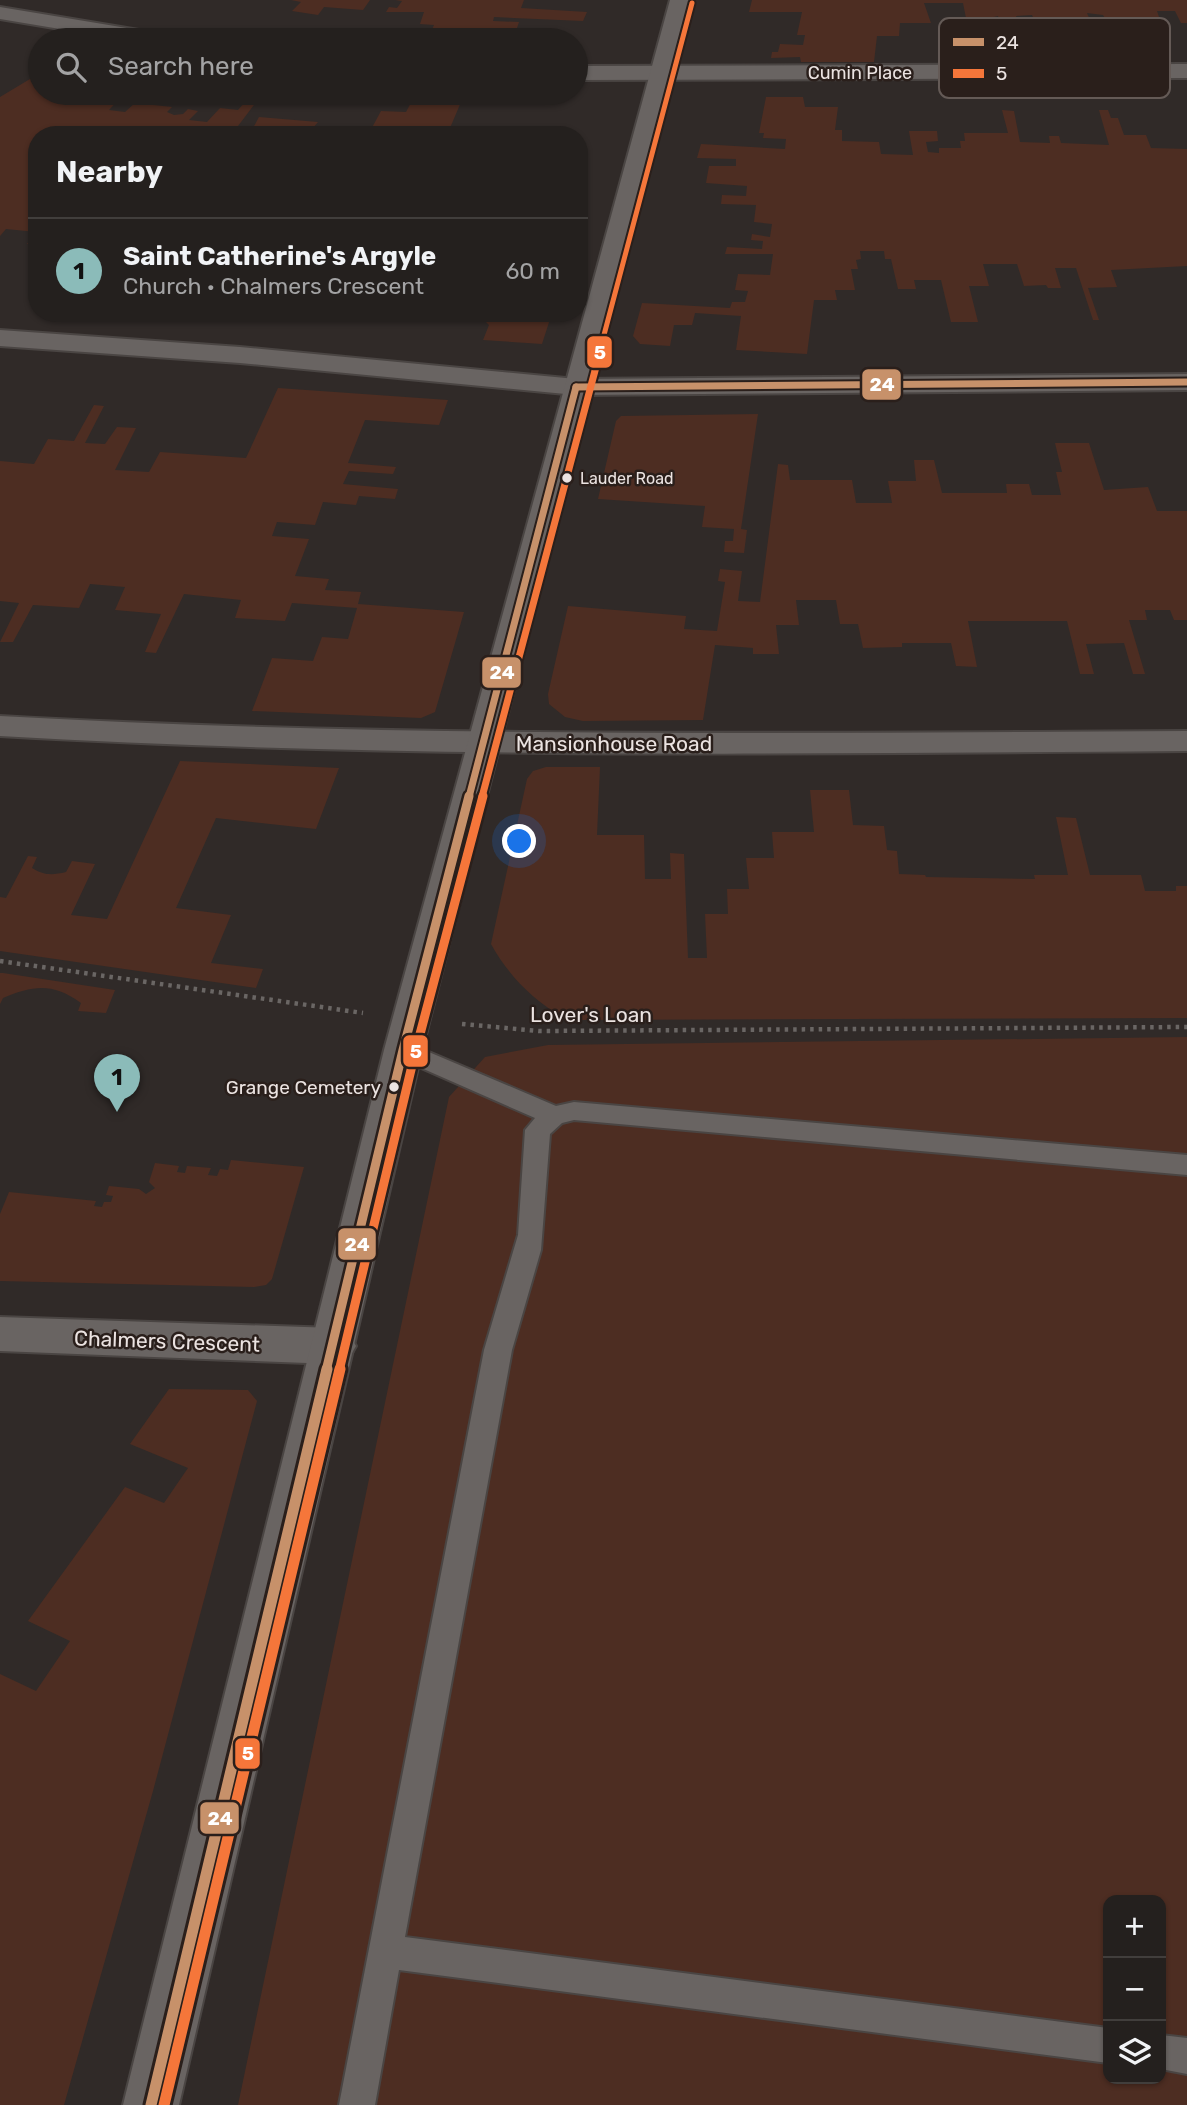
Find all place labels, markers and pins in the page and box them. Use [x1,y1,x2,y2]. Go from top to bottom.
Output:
place label: Lauder Road [580,469,674,488]
marker: Lauder Road [560,471,574,485]
pin: 1 [94,1054,140,1112]
place label: Grange Cemetery [226,1076,381,1099]
marker: Grange Cemetery [387,1080,401,1094]

